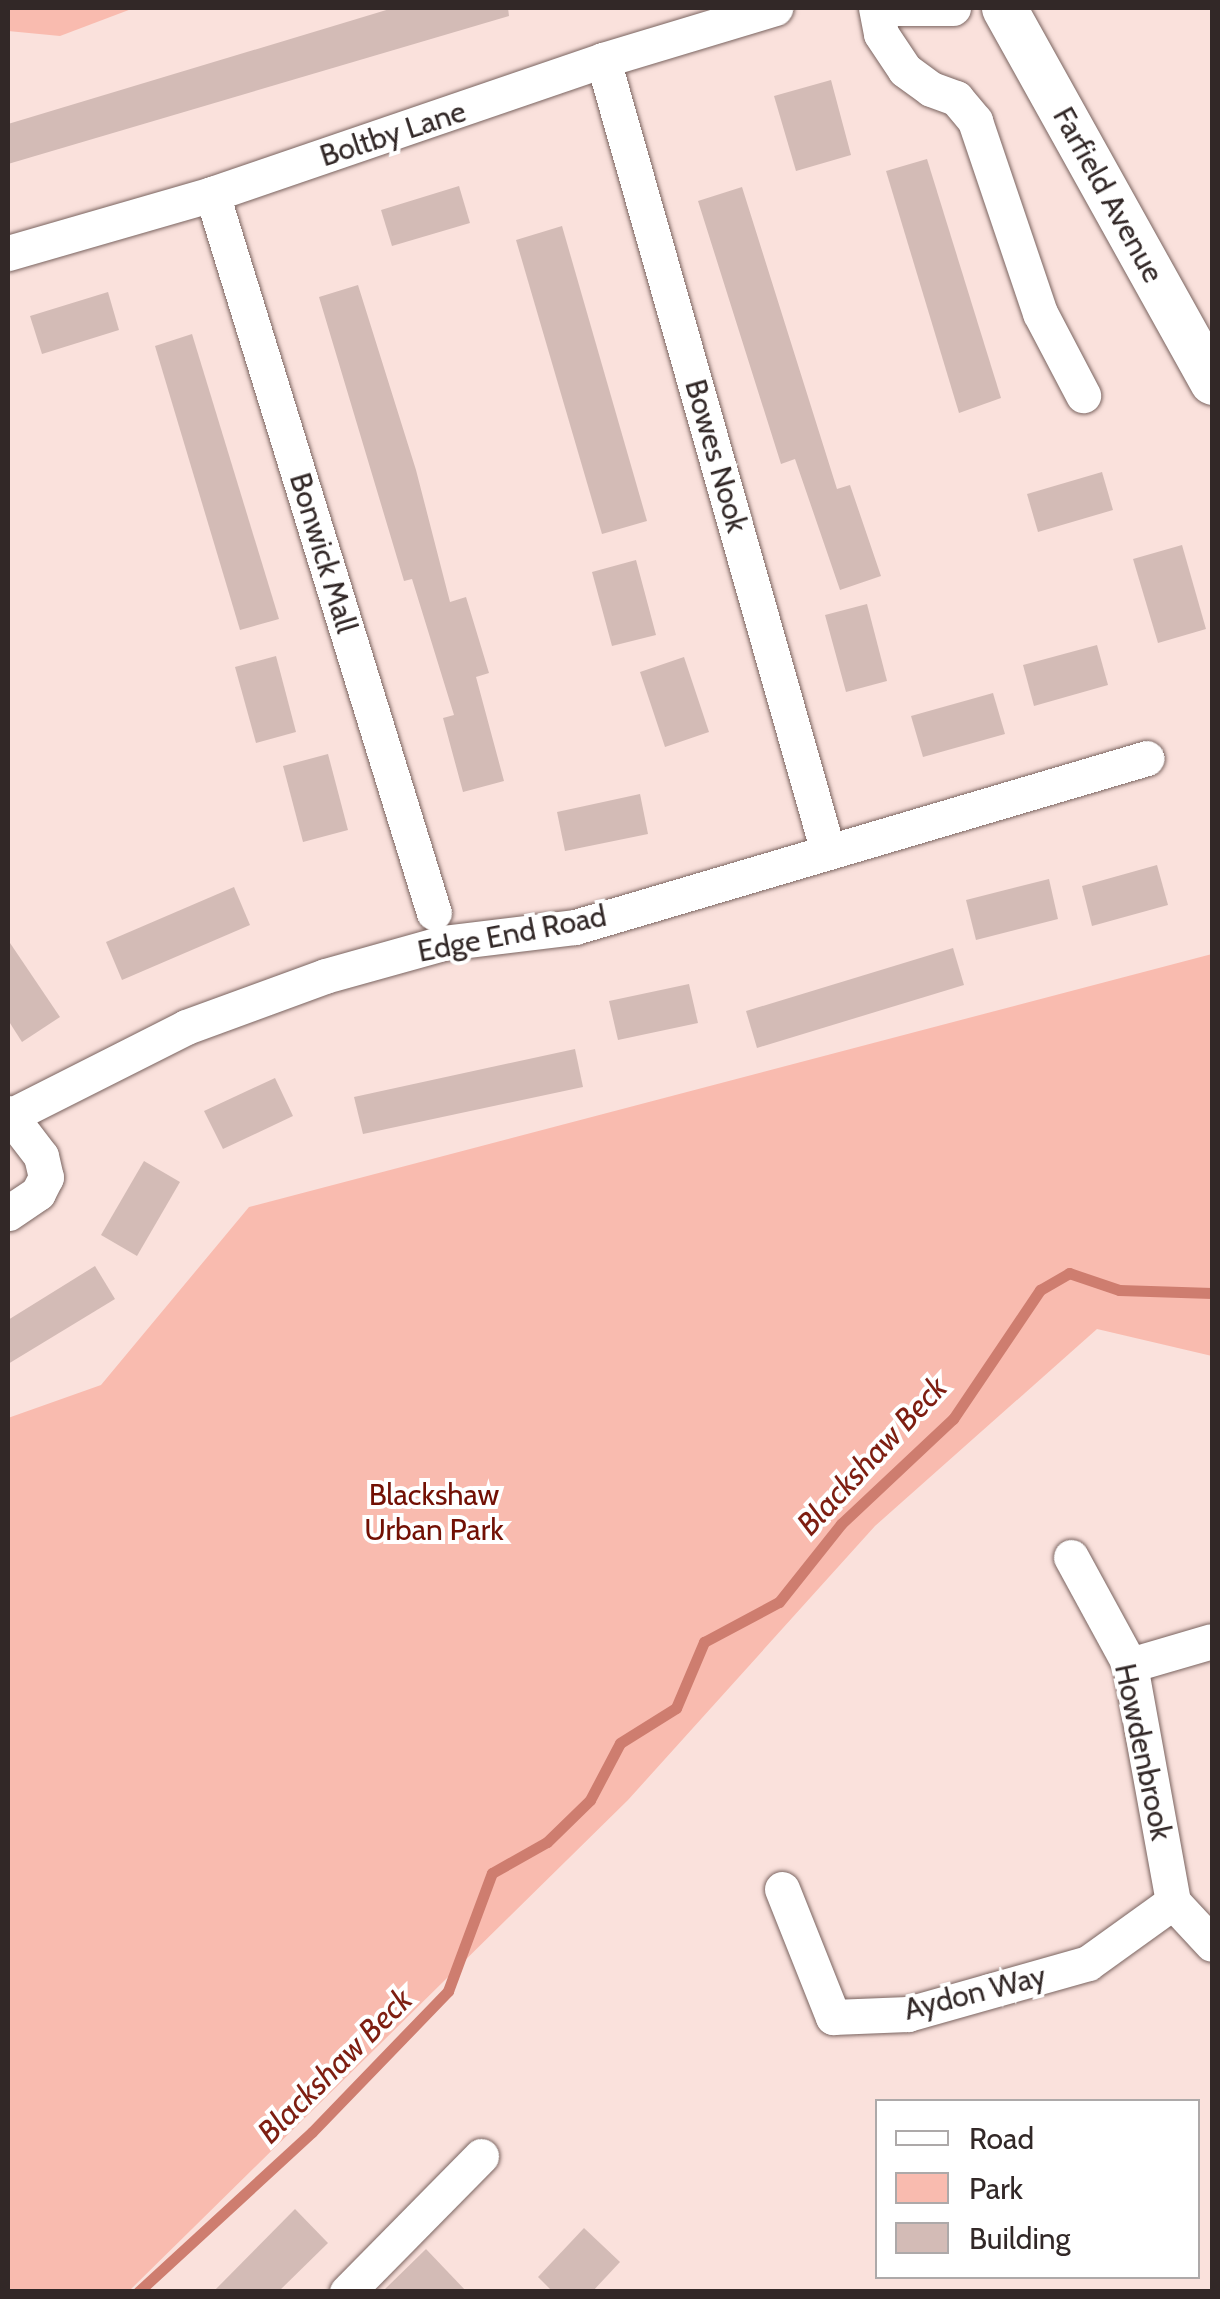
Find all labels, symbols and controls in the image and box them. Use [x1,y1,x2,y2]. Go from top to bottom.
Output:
street label: Boltby Lane [316,94,470,174]
street label: Farfield Avenue [1045,101,1171,289]
street label: Bowes Nook [677,375,755,537]
street label: Bonwick Mall [282,469,364,637]
street label: Edge End Road [415,898,609,970]
water label: Blackshaw Beck [789,1369,955,1543]
park label: Blackshaw Urban Park [364,1477,504,1548]
street label: Howdenbrook [1107,1660,1179,1844]
street label: Aydon Way [900,1958,1050,2028]
water label: Blackshaw Beck [250,1981,420,2151]
legend [875,2099,1200,2279]
text: Road [969,2120,1034,2157]
text: Park [969,2170,1023,2207]
text: Building [969,2220,1071,2257]

